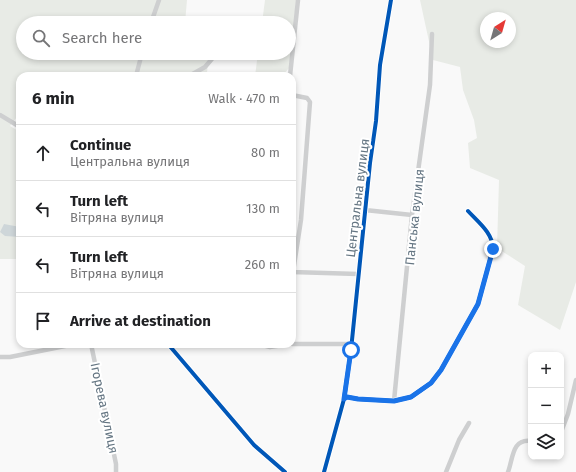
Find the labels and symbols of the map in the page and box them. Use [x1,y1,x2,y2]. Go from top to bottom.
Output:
north arrow [480,12,516,48]
street label: Центральна вулиця [343,138,372,258]
street label: Панська вулиця [402,168,427,266]
route end [484,240,502,258]
route start [342,341,360,359]
street label: Ігорева вулиця [88,361,121,455]

